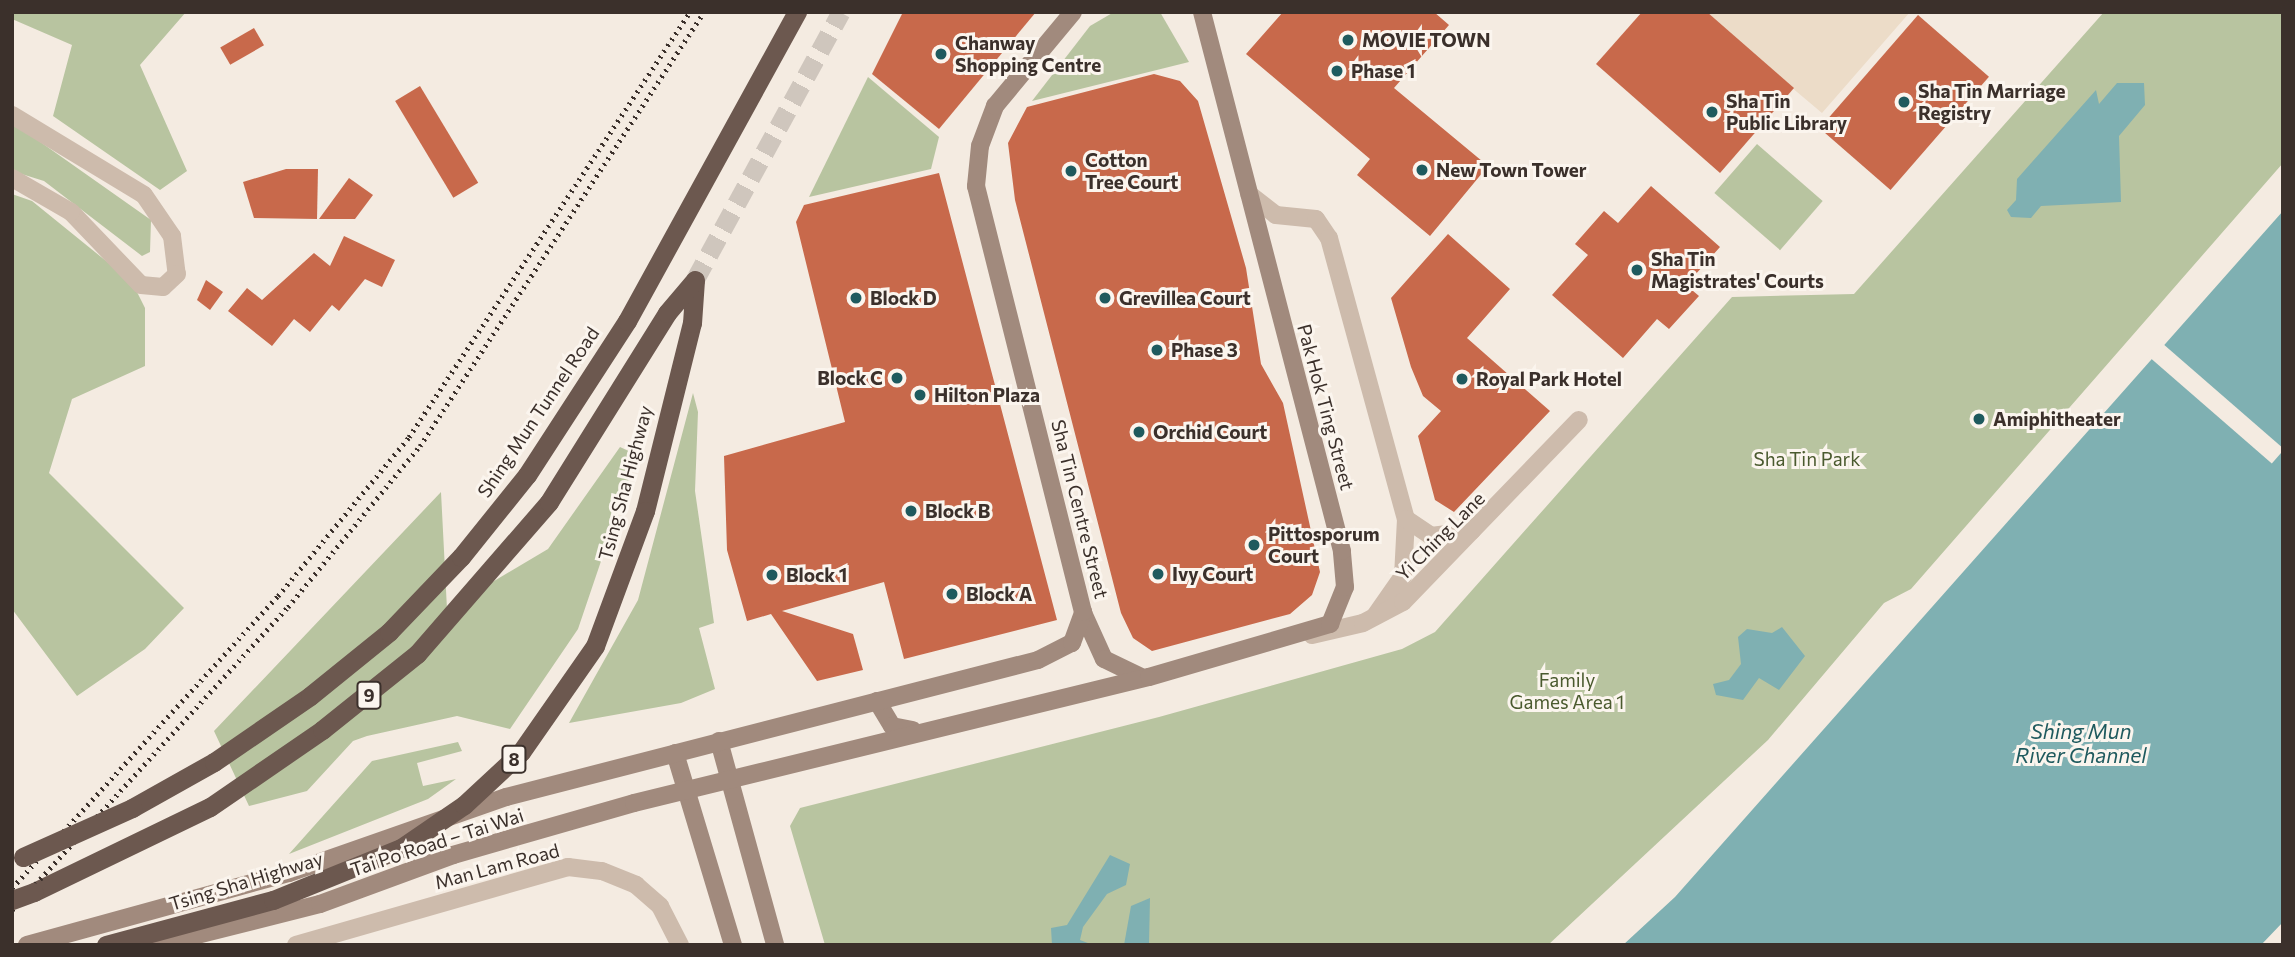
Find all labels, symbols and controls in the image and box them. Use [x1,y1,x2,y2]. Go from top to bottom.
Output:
place label: MOVIE TOWN [1362,29,1490,51]
place label: Chanway Shopping Centre [955,32,1101,76]
marker: MOVIE TOWN [1340,32,1356,48]
marker: Chanway Shopping Centre [933,46,949,62]
place label: Phase 1 [1351,60,1415,82]
marker: Phase 1 [1329,63,1345,79]
place label: Sha Tin Marriage Registry [1918,80,2066,124]
place label: Sha Tin Public Library [1726,90,1847,134]
marker: Sha Tin Marriage Registry [1896,94,1912,110]
marker: Sha Tin Public Library [1704,104,1720,120]
place label: Cotton Tree Court [1085,149,1178,193]
place label: New Town Tower [1436,159,1587,181]
marker: New Town Tower [1414,162,1430,178]
marker: Cotton Tree Court [1063,163,1079,179]
place label: Sha Tin Magistrates' Courts [1651,248,1824,292]
marker: Sha Tin Magistrates' Courts [1629,262,1645,278]
place label: Block D [870,287,937,309]
place label: Grevillea Court [1119,287,1251,309]
marker: Block D [848,290,864,306]
marker: Grevillea Court [1097,290,1113,306]
street label: Shing Mun Tunnel Road [472,322,604,502]
street label: Pak Hok Ting Street [1293,322,1359,492]
place label: Phase 3 [1171,339,1238,361]
marker: Phase 3 [1149,342,1165,358]
place label: Block C [817,367,883,389]
place label: Royal Park Hotel [1476,368,1622,390]
marker: Block C [889,370,905,386]
marker: Royal Park Hotel [1454,371,1470,387]
place label: Hilton Plaza [934,384,1040,406]
marker: Hilton Plaza [912,387,928,403]
street label: Tsing Sha Highway [593,403,657,563]
place label: Amiphitheater [1993,408,2121,430]
marker: Amiphitheater [1971,411,1987,427]
street label: Sha Tin Centre Street [1047,417,1113,601]
place label: Orchid Court [1153,421,1267,443]
marker: Orchid Court [1131,424,1147,440]
park label: Sha Tin Park [1754,448,1860,470]
street label: Yi Ching Lane [1391,487,1489,585]
place label: Block B [925,500,990,522]
marker: Block B [903,503,919,519]
place label: Pittosporum Court [1268,523,1379,567]
marker: Pittosporum Court [1246,537,1262,553]
place label: Ivy Court [1172,563,1253,585]
place label: Block 1 [786,564,847,586]
marker: Ivy Court [1150,566,1166,582]
marker: Block 1 [764,567,780,583]
place label: Block A [966,583,1032,605]
marker: Block A [944,586,960,602]
park label: Family Games Area 1 [1510,669,1624,713]
road number: 9 [355,680,383,710]
water label: Shing Mun River Channel [2015,718,2147,768]
road number: 8 [500,744,528,774]
street label: Tai Po Road – Tai Wai [348,803,526,881]
street label: Man Lam Road [432,838,562,894]
street label: Tsing Sha Highway [166,847,326,915]

